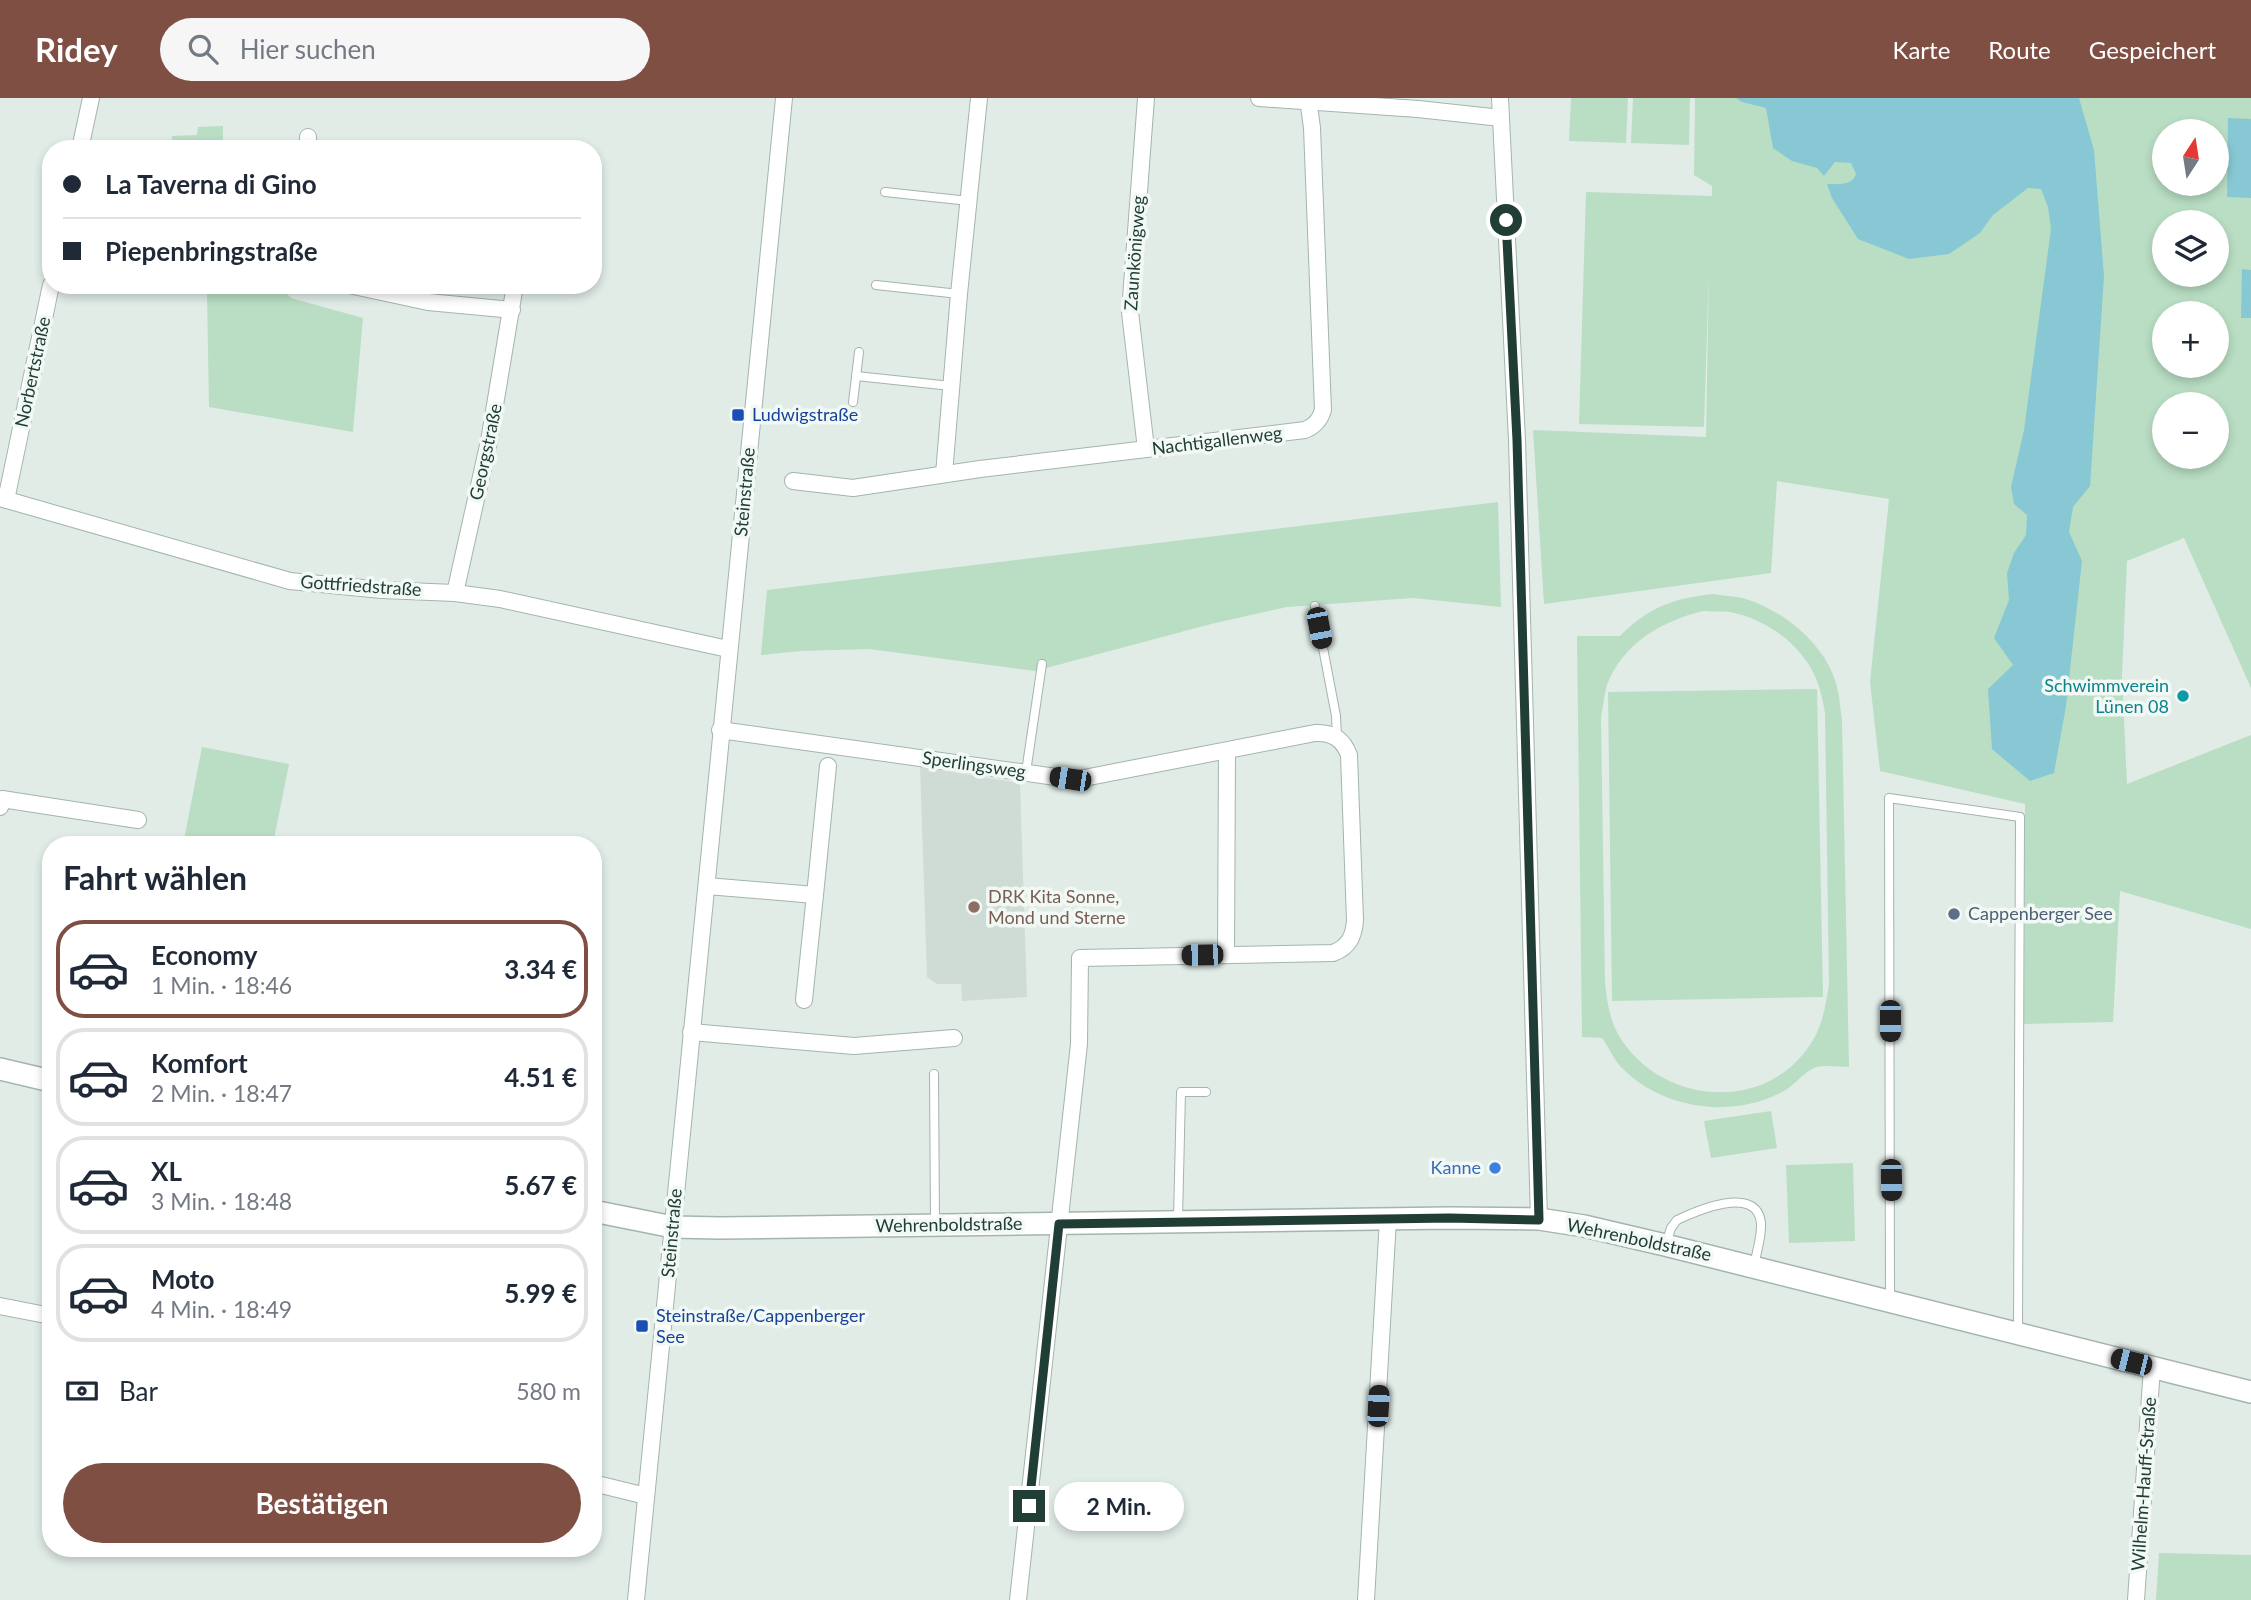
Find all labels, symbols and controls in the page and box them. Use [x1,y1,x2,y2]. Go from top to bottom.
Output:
search box [160,18,650,81]
text: Ridey [35,29,118,69]
icon: search [184,30,222,68]
text: Hier suchen [240,33,376,65]
text: Karte [1893,35,1950,64]
text: Route [1988,35,2051,64]
text: Gespeichert [2089,35,2216,64]
north arrow [2152,119,2230,196]
map controls [2152,119,2229,469]
text: La Taverna di Gino [105,168,317,200]
street label: Zaunkönigweg [1119,195,1149,311]
route start [1490,204,1522,236]
button: layers [2152,210,2229,287]
text: Piepenbringstraße [105,235,318,267]
button: + [2152,301,2229,378]
street label: Norbertstraße [10,315,54,429]
button: − [2152,392,2229,469]
street label: Georgstraße [464,402,506,502]
place label: Ludwigstraße [752,403,858,425]
marker: Ludwigstraße [730,407,746,423]
street label: Nachtigallenweg [1150,421,1283,459]
street label: Steinstraße [729,447,759,537]
street label: Gottfriedstraße [300,570,422,600]
car [1305,605,1334,651]
place label: Schwimmverein Lünen 08 [2044,674,2169,717]
marker: Schwimmverein Lünen 08 [2175,688,2191,704]
street label: Sperlingsweg [921,746,1027,782]
car [1048,765,1093,793]
text: Fahrt wählen [63,858,247,897]
place label: DRK Kita Sonne, Mond und Sterne [988,885,1126,928]
marker: DRK Kita Sonne, Mond und Sterne [966,899,982,915]
place label: Cappenberger See [1968,902,2113,924]
marker: Cappenberger See [1946,906,1962,922]
icon: car [67,938,130,1001]
text: Economy [151,939,257,971]
car [1181,944,1224,966]
text: 3.34 € [504,953,577,985]
text: 1 Min. · 18:46 [151,971,292,999]
car [1880,1000,1901,1042]
icon: car [67,1046,130,1109]
text: Komfort [151,1047,248,1079]
text: 4.51 € [504,1061,577,1093]
text: 2 Min. · 18:47 [151,1079,292,1107]
icon: car [67,1154,130,1217]
text: XL [151,1155,182,1187]
place label: Kanne [1431,1156,1481,1178]
car [1881,1159,1902,1201]
marker: Kanne [1487,1160,1503,1176]
text: 5.67 € [504,1169,577,1201]
text: 3 Min. · 18:48 [151,1187,292,1215]
street label: Steinstraße [656,1188,686,1278]
street label: Wehrenboldstraße [875,1212,1023,1236]
street label: Wehrenboldstraße [1565,1213,1713,1265]
icon: car [67,1262,130,1325]
text: Moto [151,1263,214,1295]
text: 5.99 € [504,1277,577,1309]
text: 4 Min. · 18:49 [151,1295,292,1323]
place label: Steinstraße/Cappenberger See [656,1304,866,1347]
marker: Steinstraße/Cappenberger See [634,1318,650,1334]
car [2109,1347,2154,1377]
icon: cash [63,1372,101,1410]
text: Bar [119,1375,158,1407]
text: 580 m [516,1377,581,1405]
car [1367,1384,1390,1428]
street label: Wilhelm-Hauff-Straße [2126,1396,2160,1572]
button: Bestätigen [63,1463,581,1543]
callout: 2 Min. [1054,1482,1183,1530]
route end [1013,1490,1045,1522]
text: 2 Min. [1087,1492,1151,1520]

